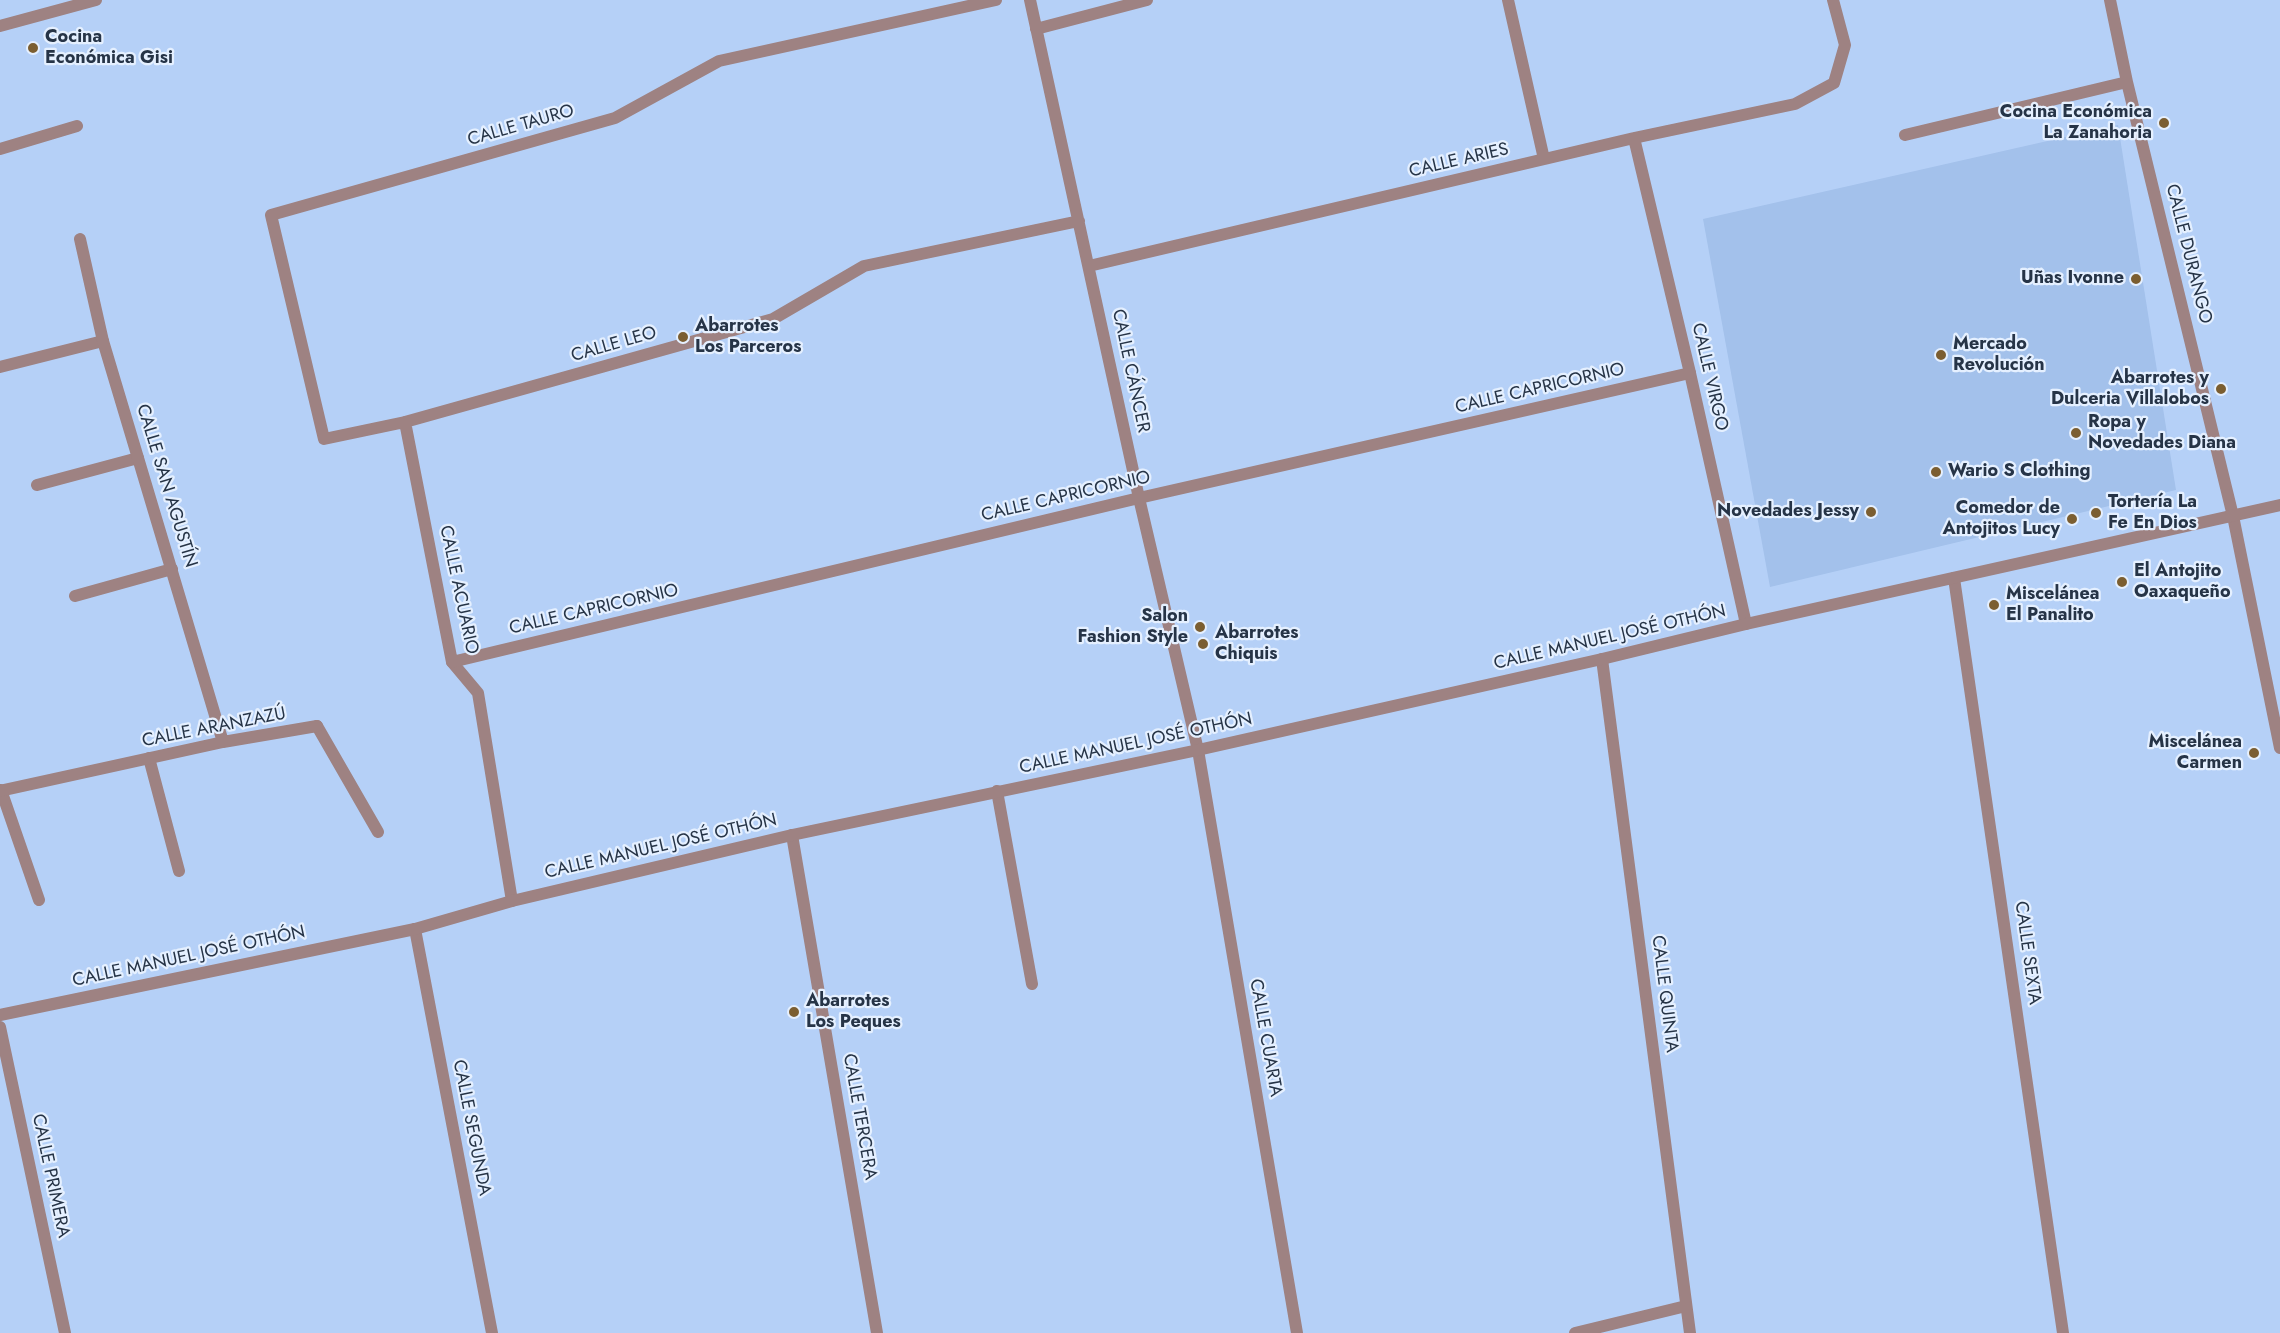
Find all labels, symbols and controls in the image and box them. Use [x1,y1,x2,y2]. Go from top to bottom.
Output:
place label: Cocina Económica Gisi [45,27,173,70]
marker: Cocina Económica Gisi [26,41,40,55]
street label: CALLE TAURO [465,101,577,151]
place label: Cocina Económica La Zanahoria [2000,102,2152,144]
marker: Cocina Económica La Zanahoria [2157,116,2171,130]
street label: CALLE ARIES [1407,139,1511,183]
street label: CALLE DURANGO [2160,182,2216,326]
place label: Uñas Ivonne [2021,268,2124,290]
marker: Uñas Ivonne [2129,272,2143,286]
street label: CALLE CÁNCER [1106,307,1154,435]
place label: Abarrotes Los Parceros [695,316,801,358]
street label: CALLE VIRGO [1686,321,1732,433]
street label: CALLE LEO [569,323,659,367]
marker: Abarrotes Los Parceros [676,330,690,344]
place label: Mercado Revolución [1953,334,2045,376]
marker: Mercado Revolución [1934,348,1948,362]
street label: CALLE CAPRICORNIO [1453,359,1627,419]
place label: Abarrotes y Dulceria Villalobos [2051,368,2209,410]
marker: Abarrotes y Dulceria Villalobos [2214,382,2228,396]
street label: CALLE SAN AGUSTÍN [131,402,201,570]
place label: Ropa y Novedades Diana [2088,412,2236,454]
marker: Ropa y Novedades Diana [2069,426,2083,440]
place label: Wario S Clothing [1948,461,2090,483]
marker: Wario S Clothing [1929,465,1943,479]
street label: CALLE CAPRICORNIO [979,467,1153,527]
place label: Tortería La Fe En Dios [2108,492,2197,534]
place label: Comedor de Antojitos Lucy [1942,498,2060,540]
place label: Novedades Jessy [1717,501,1859,523]
marker: Novedades Jessy [1864,505,1878,519]
marker: Tortería La Fe En Dios [2089,506,2103,520]
marker: Comedor de Antojitos Lucy [2065,512,2079,526]
street label: CALLE ACUARIO [434,524,482,656]
place label: El Antojito Oaxaqueño [2134,561,2230,604]
marker: El Antojito Oaxaqueño [2115,575,2129,589]
street label: CALLE CAPRICORNIO [507,580,681,640]
place label: Miscelánea El Panalito [2006,584,2099,626]
marker: Miscelánea El Panalito [1987,598,2001,612]
street label: CALLE MANUEL JOSÉ OTHÓN [1492,601,1728,675]
place label: Salon Fashion Style [1078,606,1188,648]
marker: Salon Fashion Style [1193,620,1207,634]
place label: Abarrotes Chiquis [1215,623,1298,666]
marker: Abarrotes Chiquis [1196,637,1210,651]
street label: CALLE ARANZAZÚ [140,703,288,753]
street label: CALLE MANUEL JOSÉ OTHÓN [1018,709,1254,779]
place label: Miscelánea Carmen [2149,732,2242,774]
marker: Miscelánea Carmen [2247,746,2261,760]
street label: CALLE MANUEL JOSÉ OTHÓN [543,810,779,884]
street label: CALLE SEXTA [2009,900,2045,1006]
street label: CALLE MANUEL JOSÉ OTHÓN [71,922,307,992]
street label: CALLE QUINTA [1646,934,1682,1054]
street label: CALLE CUARTA [1244,977,1286,1099]
place label: Abarrotes Los Peques [806,991,901,1034]
marker: Abarrotes Los Peques [787,1005,801,1019]
street label: CALLE TERCERA [837,1052,881,1182]
street label: CALLE SEGUNDA [447,1058,495,1198]
street label: CALLE PRIMERA [26,1112,74,1240]

